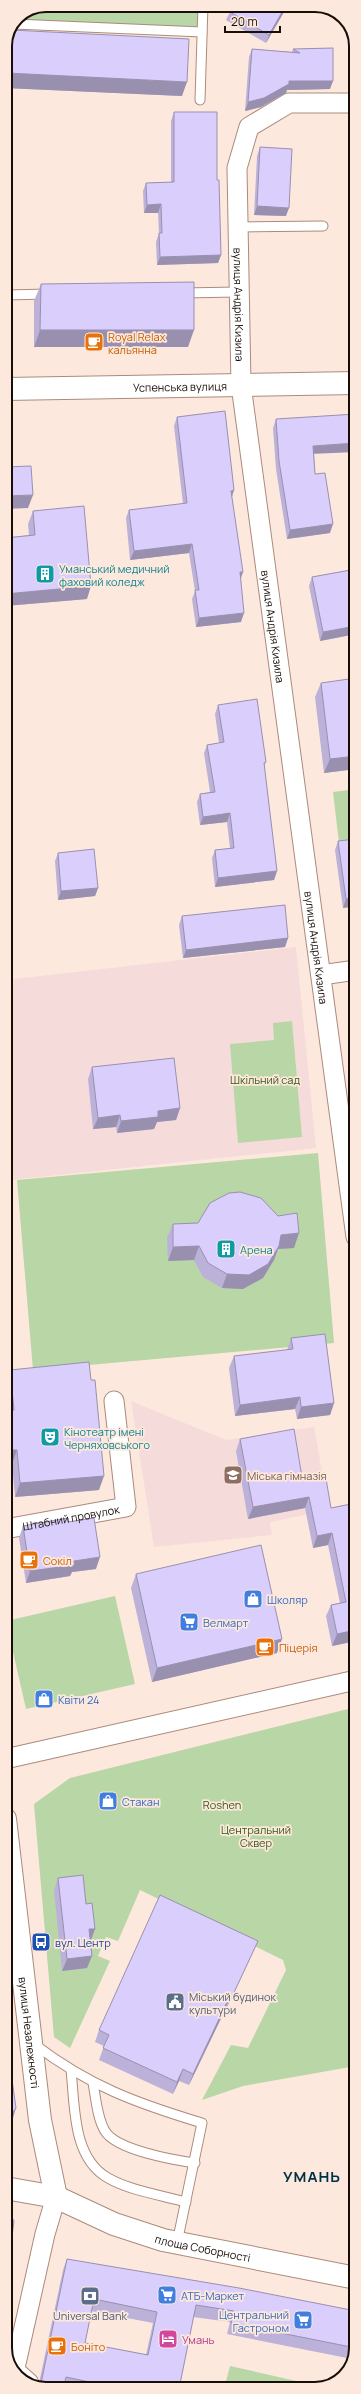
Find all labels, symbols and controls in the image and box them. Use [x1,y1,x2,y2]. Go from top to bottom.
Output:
scale bar [225,8,280,34]
text: 20 m [231,13,258,30]
street label: вулиця Андрія Кизила [231,248,248,362]
place label: Royal Relax кальянна [108,329,166,357]
cafe icon: Royal Relax кальянна [83,331,105,353]
street label: Успенська вулиця [133,378,227,394]
place label: Уманський медичний фаховий коледж [59,561,170,589]
building icon: Уманський медичний фаховий коледж [34,563,56,585]
street label: вулиця Андрія Кизила [259,569,289,684]
street label: вулиця Андрія Кизила [302,890,332,1005]
park label: Шкільний сад [230,1072,300,1087]
building icon: Арена [215,1238,237,1260]
place label: Арена [240,1242,273,1257]
place label: Кінотеатр імені Черняховського [64,1424,150,1452]
theatre icon: Кінотеатр імені Черняховського [39,1426,61,1448]
school or university icon: Міська гімназія [222,1464,244,1486]
place label: Міська гімназія [247,1468,327,1483]
street label: Штабний провулок [21,1501,121,1533]
cafe icon: Сокіл [18,1549,40,1571]
place label: Сокіл [43,1553,72,1568]
shop icon: Школяр [242,1588,264,1610]
place label: Школяр [267,1592,308,1607]
supermarket icon: Велмарт [178,1611,200,1633]
place label: Велмарт [203,1615,249,1630]
cafe icon: Піцерія [254,1636,276,1658]
place label: Піцерія [279,1640,318,1655]
shop icon: Квіти 24 [33,1688,55,1710]
place label: Квіти 24 [58,1692,100,1707]
shop icon: Стакан [97,1790,119,1812]
place label: Стакан [122,1794,159,1809]
park label: Roshen [203,1797,241,1812]
park label: Центральний Сквер [221,1822,291,1850]
bus stop icon: вул. Центр [30,1931,52,1953]
place label: вул. Центр [55,1935,111,1950]
street label: вулиця Незалежності [16,1976,44,2089]
place label: Міський будинок культури [189,1989,277,2017]
public building icon: Міський будинок культури [164,1991,186,2013]
district label: УМАНЬ [283,2166,341,2187]
street label: площа Соборності [153,2230,252,2265]
supermarket icon: АТБ-Маркет [156,2284,178,2306]
bank icon: Universal Bank [79,2285,101,2307]
place label: АТБ-Маркет [181,2288,245,2303]
place label: Центральний Гастроном [219,2307,289,2335]
place label: Universal Bank [53,2308,127,2323]
supermarket icon: Центральний Гастроном [292,2309,314,2331]
hotel icon: Умань [157,2328,179,2350]
place label: Умань [182,2332,215,2347]
cafe icon: Боніто [46,2335,68,2357]
place label: Боніто [71,2339,106,2354]

